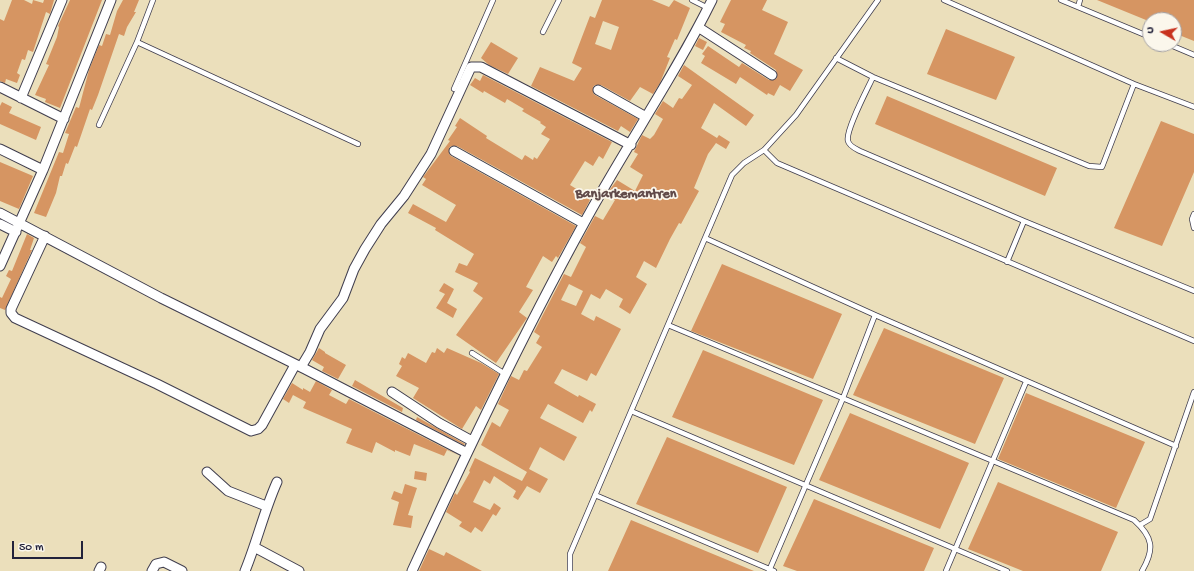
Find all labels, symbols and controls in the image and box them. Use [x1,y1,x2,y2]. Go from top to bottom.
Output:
north arrow [1142,12,1182,52]
text: U [1145,26,1158,34]
district label: Banjarkemantren [576,187,676,203]
scale bar [14,533,85,559]
text: 50 m [19,541,44,555]

